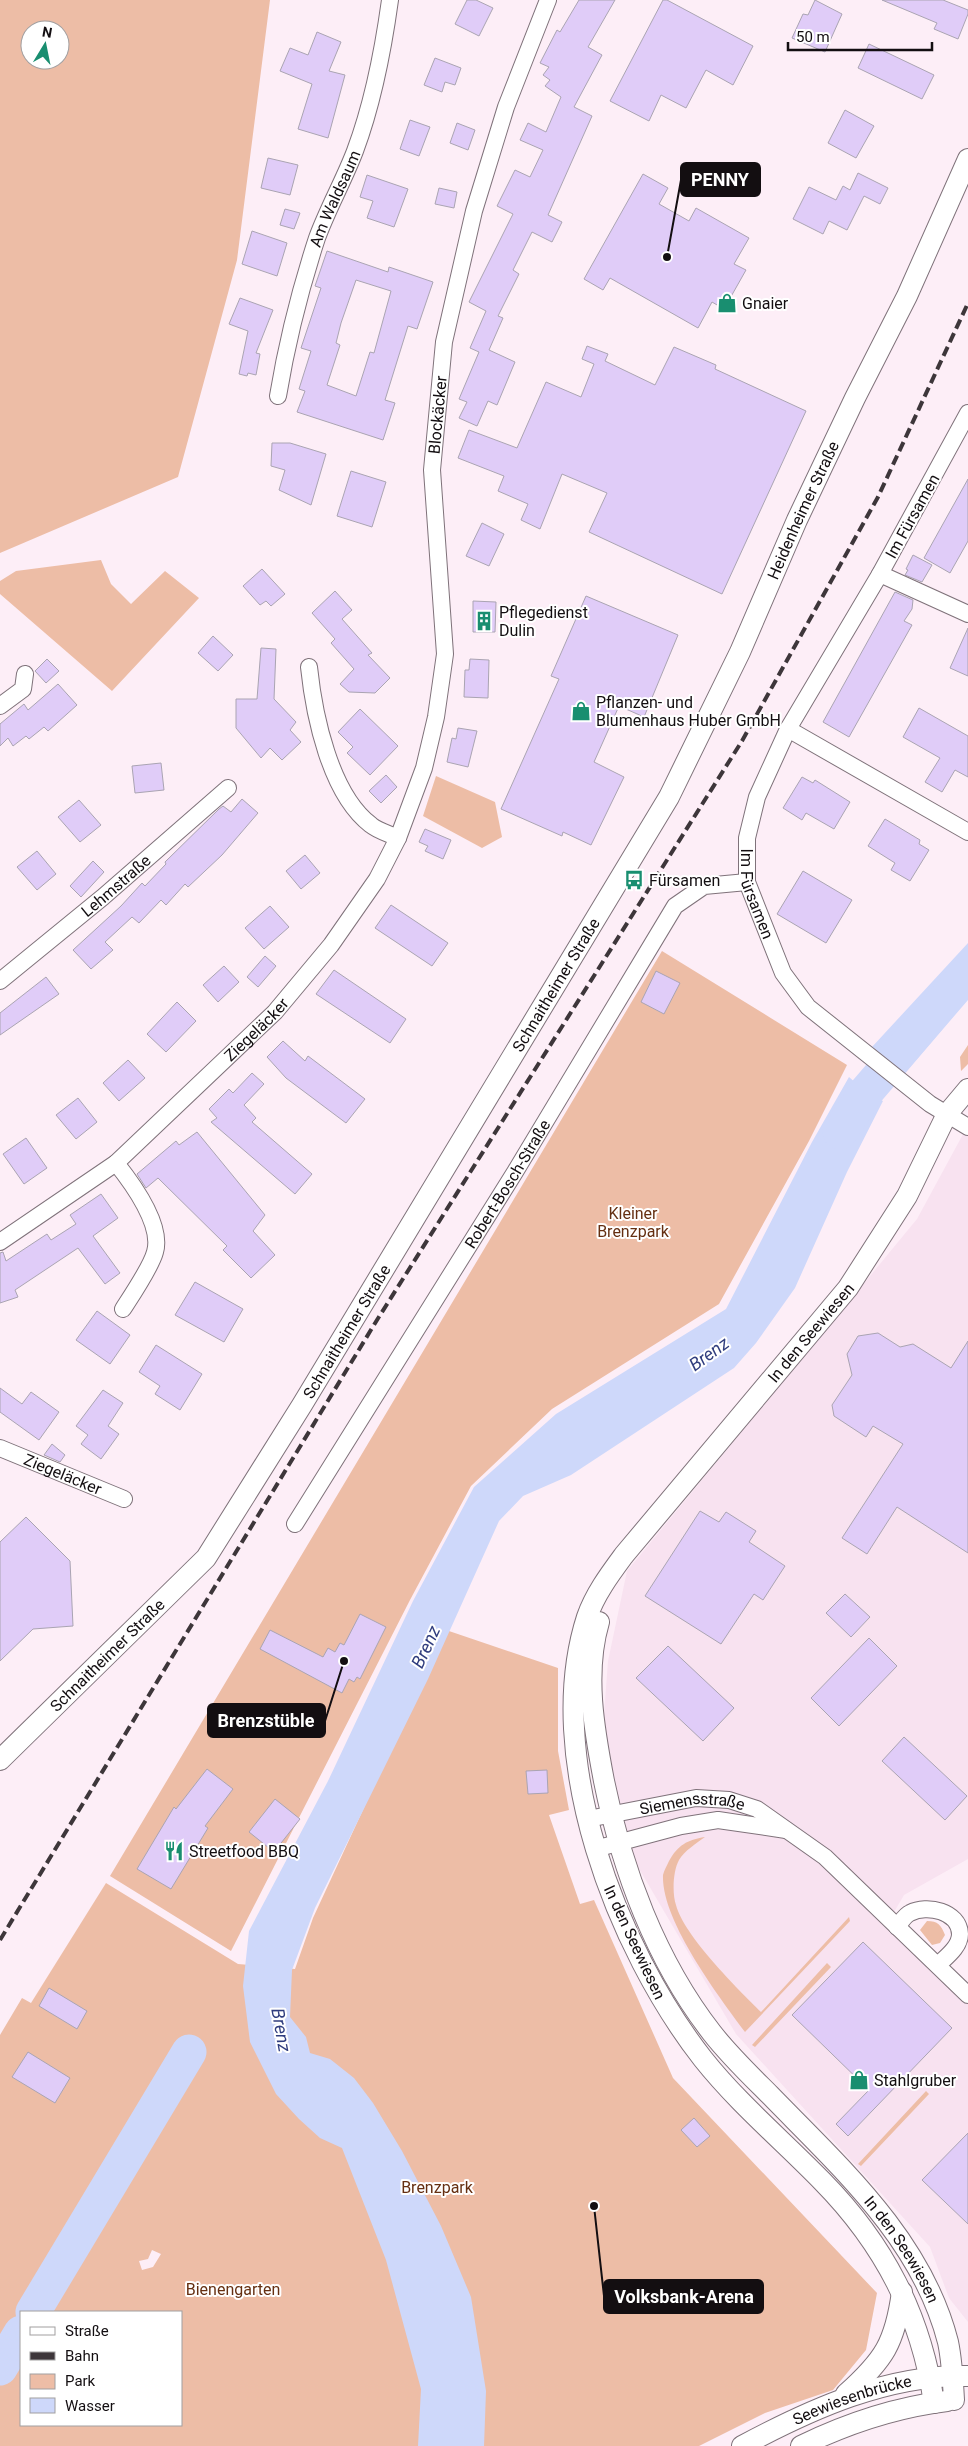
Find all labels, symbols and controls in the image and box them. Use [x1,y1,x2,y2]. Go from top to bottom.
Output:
north arrow [20,20,70,70]
scale bar [788,20,932,52]
text: N [41,23,54,41]
text: 50 m [796,28,830,46]
street label: Am Waldsaum [306,148,364,249]
callout: PENNY [681,163,760,196]
text: PENNY [691,169,750,190]
shop icon: Gnaier [716,292,738,314]
place label: Gnaier [742,294,789,313]
street label: Blockäcker [425,374,451,455]
street label: Heidenheimer Straße [764,438,843,582]
street label: Im Fürsamen [881,471,943,562]
place label: Pflegedienst Dulin [499,603,588,640]
building icon: Pflegedienst Dulin [473,610,495,632]
place label: Pflanzen- und Blumenhaus Huber GmbH [596,693,781,730]
shop icon: Pflanzen- und Blumenhaus Huber GmbH [570,700,592,722]
street label: Im Fürsamen [737,849,777,942]
street label: Lehmstraße [78,851,155,921]
bus stop icon: Fürsamen [623,869,645,891]
place label: Fürsamen [649,871,720,890]
street label: Schnaitheimer Straße [508,915,604,1055]
street label: Ziegeläcker [220,994,293,1065]
street label: Robert-Bosch-Straße [461,1116,554,1252]
park label: Kleiner Brenzpark [597,1204,670,1241]
street label: Schnaitheimer Straße [299,1261,394,1402]
street label: In den Seewiesen [764,1279,858,1386]
water label: Brenz [685,1332,733,1375]
street label: Ziegeläcker [21,1450,105,1499]
street label: Schnaitheimer Straße [46,1595,169,1716]
water label: Brenz [407,1622,445,1671]
callout: Brenzstüble [208,1704,325,1737]
text: Brenzstüble [218,1710,315,1731]
street label: Siemensstraße [638,1788,747,1819]
restaurant icon: Streetfood BBQ [163,1840,185,1862]
place label: Streetfood BBQ [189,1842,299,1861]
street label: In den Seewiesen [600,1882,669,2002]
water label: Brenz [267,2006,296,2054]
shop icon: Stahlgruber [848,2069,870,2091]
place label: Stahlgruber [874,2071,957,2090]
park label: Brenzpark [401,2178,474,2197]
street label: In den Seewiesen [860,2192,943,2306]
park label: Bienengarten [186,2280,280,2299]
callout: Volksbank-Arena [604,2280,763,2313]
text: Volksbank-Arena [614,2286,754,2307]
legend [20,2311,182,2426]
text: Straße [65,2322,109,2340]
text: Bahn [65,2347,99,2365]
text: Park [65,2372,96,2390]
street label: Seewiesenbrücke [790,2372,913,2429]
text: Wasser [65,2397,115,2415]

